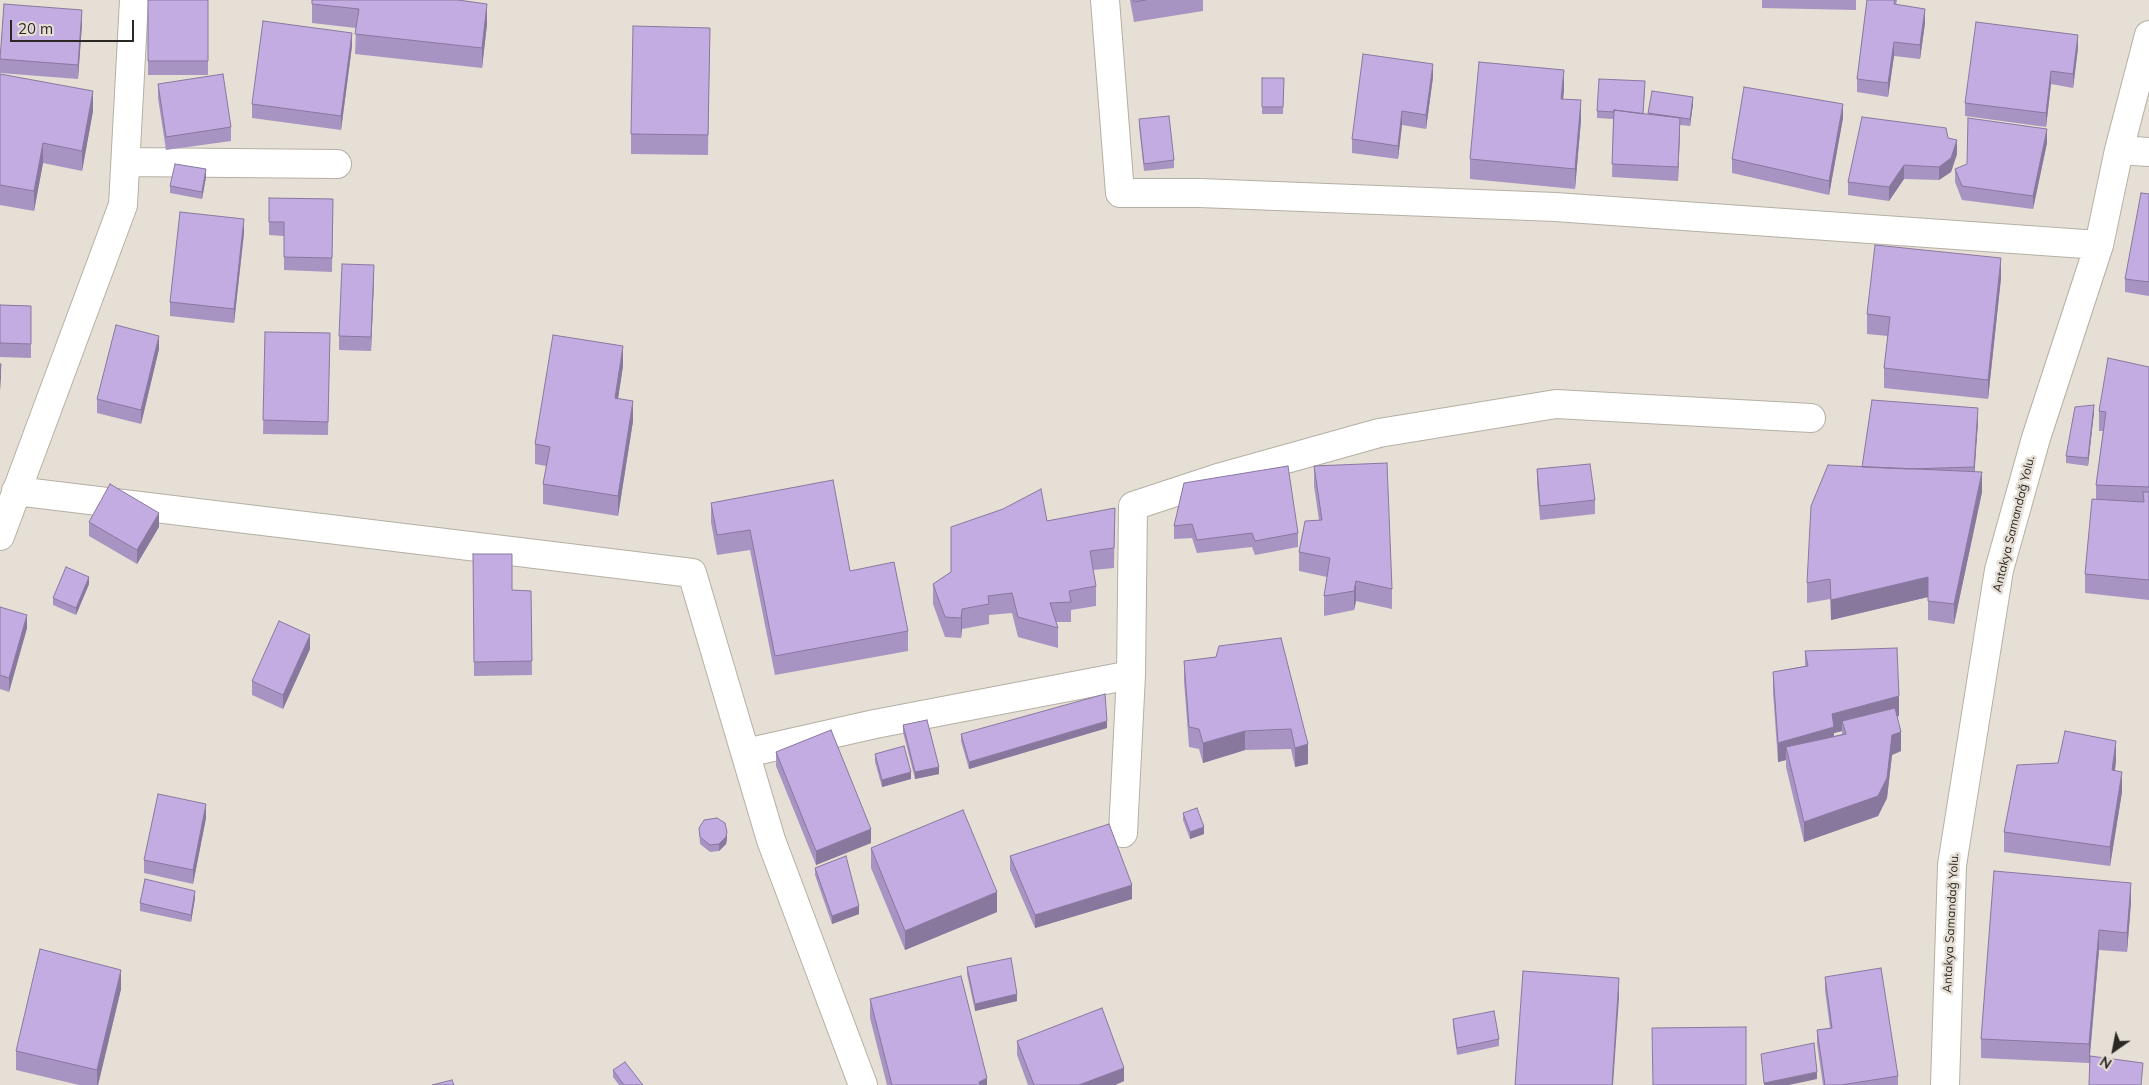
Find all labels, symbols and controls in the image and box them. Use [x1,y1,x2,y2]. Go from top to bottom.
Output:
scale bar [12,10,136,42]
text: 20 m [18,19,53,38]
street label: Antakya Samandağ Yolu. [1990,454,2038,594]
street label: Antakya Samandağ Yolu. [1940,853,1962,993]
north arrow [2089,1025,2139,1075]
text: N [2096,1052,2115,1073]

